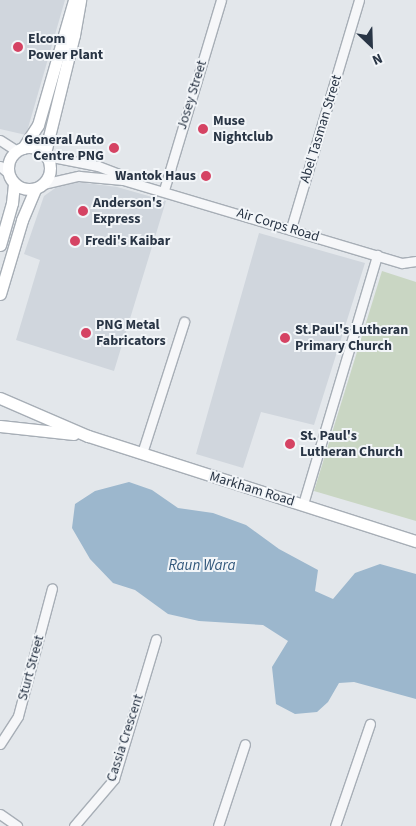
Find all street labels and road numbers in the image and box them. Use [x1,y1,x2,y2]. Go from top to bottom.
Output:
street label: Josey Street [174,58,210,132]
street label: Abel Tasman Street [297,73,345,185]
street label: Air Corps Road [235,204,321,246]
street label: Markham Road [207,468,297,510]
street label: Sturt Street [14,633,48,703]
street label: Cassia Crescent [103,692,147,784]

